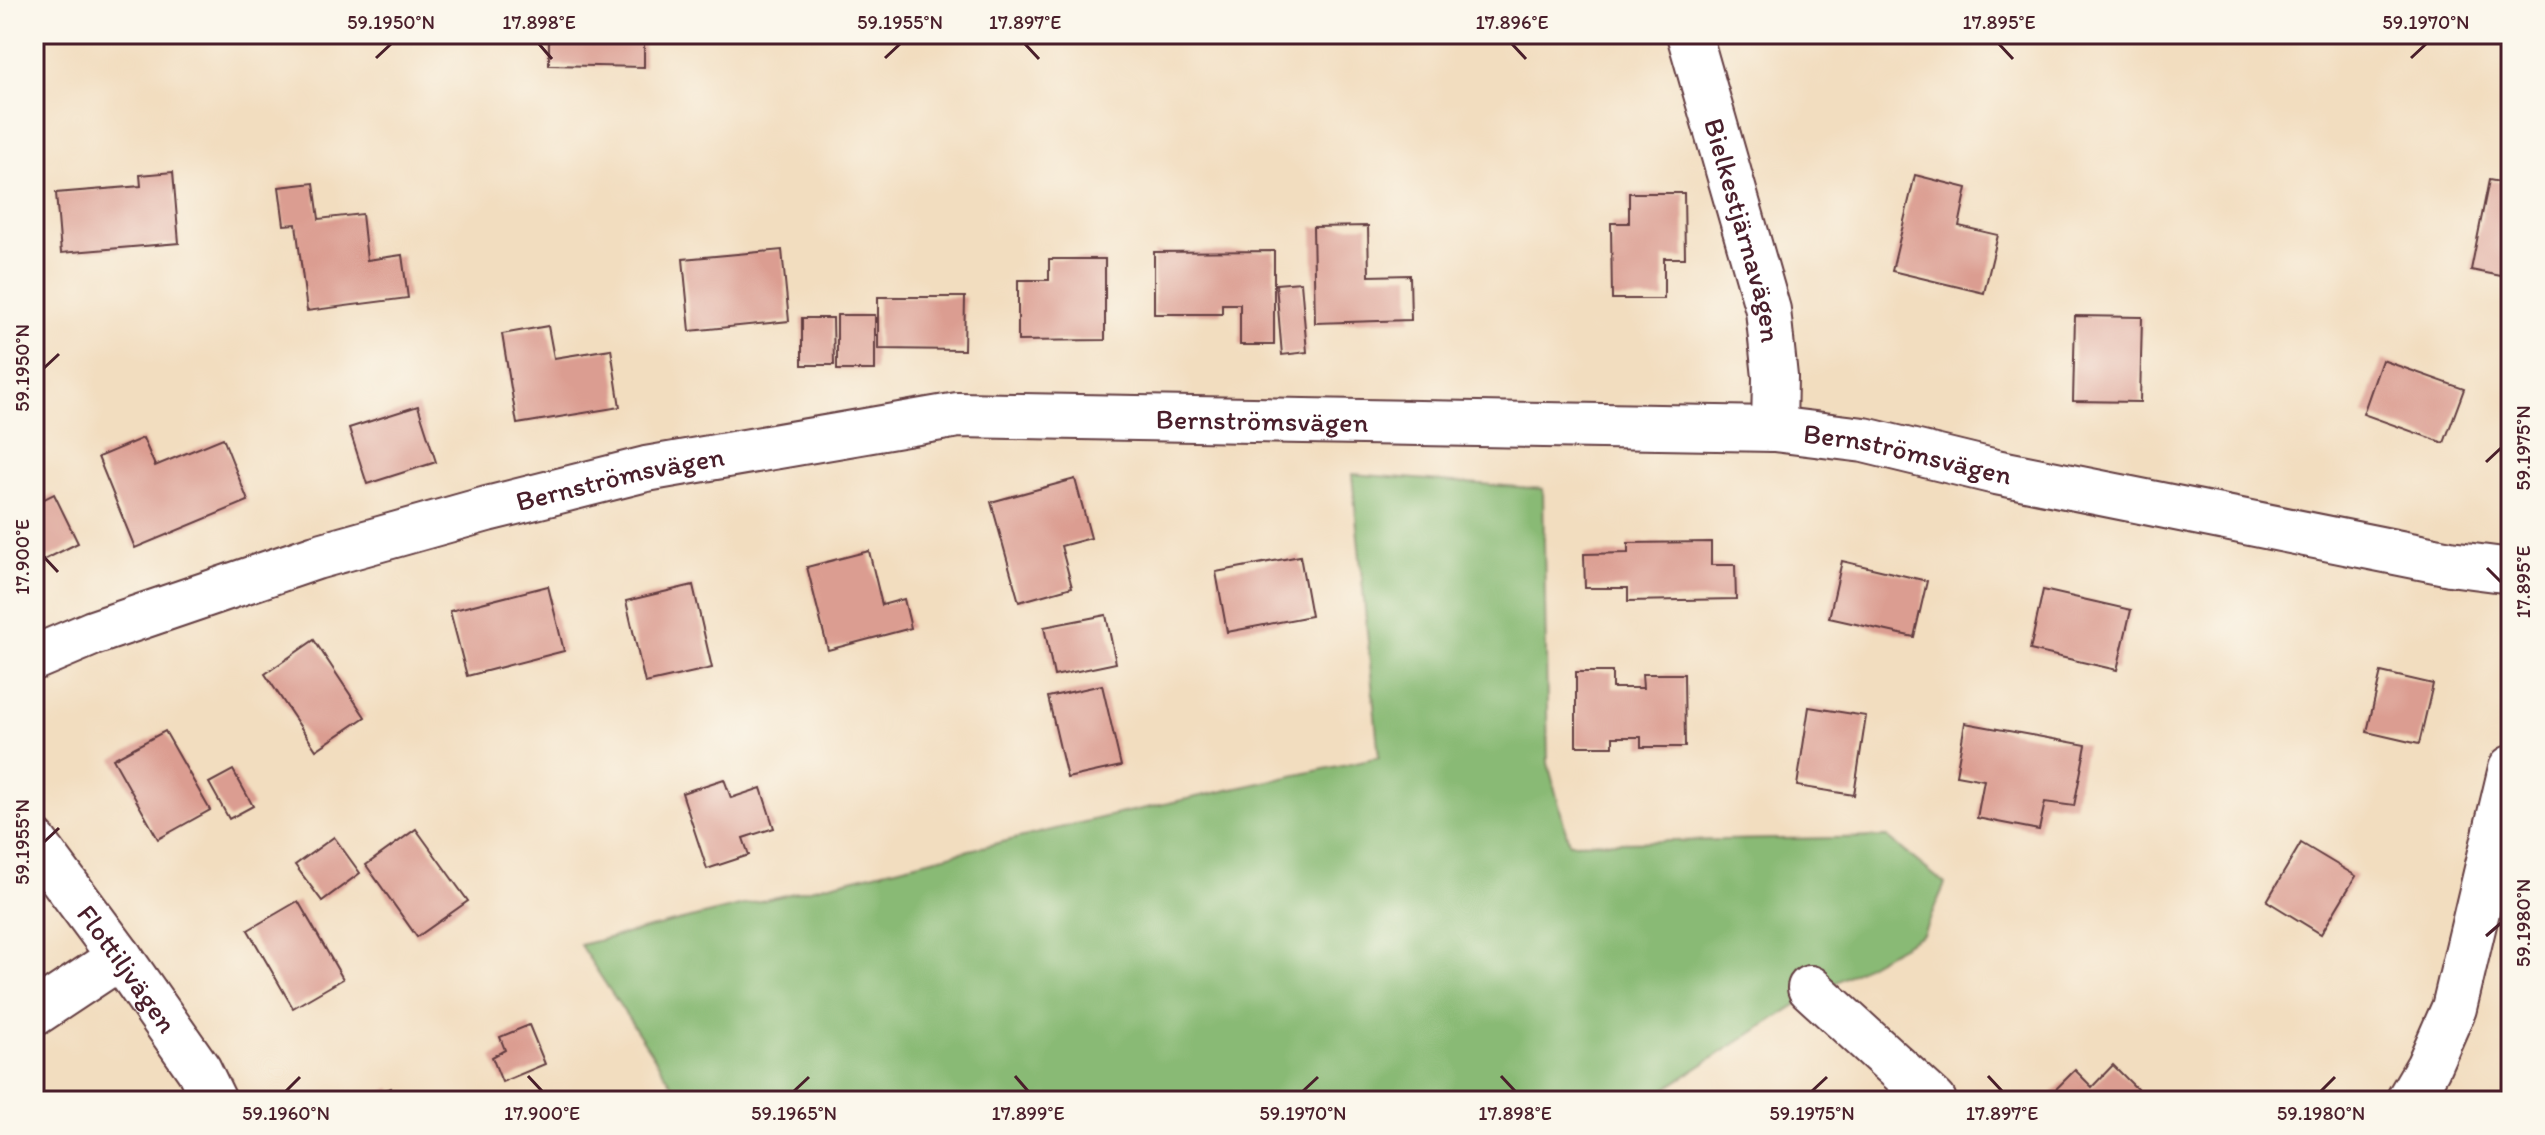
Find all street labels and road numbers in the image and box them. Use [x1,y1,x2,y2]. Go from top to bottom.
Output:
street label: Bielkestjärnavägen [1697,114,1788,344]
street label: Bernströmsvägen [1155,401,1369,439]
street label: Bernströmsvägen [1801,416,2015,492]
street label: Bernströmsvägen [512,439,727,518]
street label: Flottiljvägen [70,898,185,1039]

